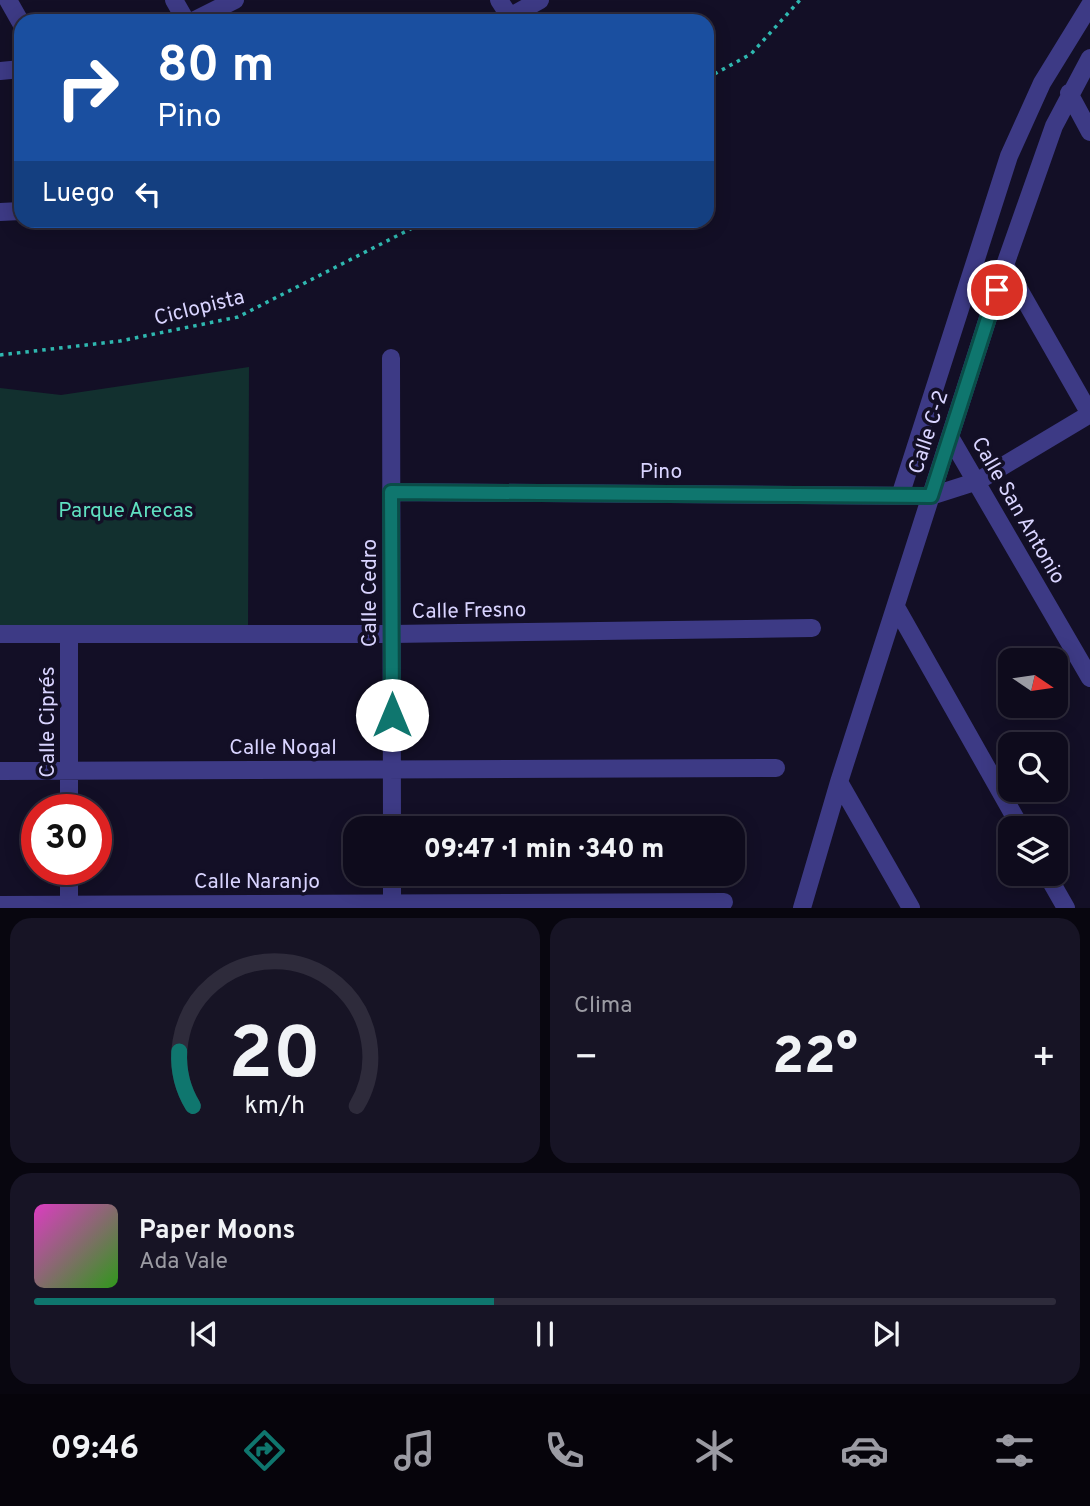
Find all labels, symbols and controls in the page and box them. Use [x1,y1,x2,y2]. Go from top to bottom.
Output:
text: 80 m [157,37,274,99]
icon: right [42,42,133,133]
text: Pino [157,98,222,138]
icon: left [129,175,167,213]
text: Luego [42,178,115,211]
pin [967,260,1027,320]
icon: arrive [978,271,1016,309]
street label: Ciclopista [151,284,247,333]
street label: Calle C-2 [903,387,956,478]
street label: Calle San Antonio [965,432,1071,589]
street label: Pino [640,459,682,486]
park label: Parque Arecas [58,498,194,525]
street label: Calle Cedro [357,539,384,647]
street label: Calle Fresno [412,597,527,626]
north arrow [998,648,1068,718]
map controls [998,648,1068,886]
street label: Calle Ciprés [35,666,62,778]
position arrow [355,678,429,752]
button: search [998,732,1068,802]
street label: Calle Nogal [229,735,337,762]
speed limit sign: 30 [21,794,112,885]
button: layers [998,816,1068,886]
text: 09:47 · 1 min · 340 m [424,834,664,867]
street label: Calle Naranjo [194,869,320,896]
text: Clima [574,992,632,1021]
text: 20 [229,1013,321,1105]
text: 22° [772,1026,858,1092]
text: − [574,1035,599,1084]
text: + [1031,1035,1056,1084]
text: km/h [245,1091,305,1123]
text: Paper Moons [139,1215,295,1248]
text: Ada Vale [139,1248,228,1277]
icon: previous [185,1315,223,1353]
icon: pause [526,1315,564,1353]
icon: next [867,1315,905,1353]
icon: directions [240,1426,289,1475]
icon: music [390,1426,439,1475]
icon: phone [540,1426,589,1475]
icon: climate [690,1426,739,1475]
icon: car [840,1426,889,1475]
icon: filters [990,1426,1039,1475]
text: 09:46 [51,1430,139,1470]

